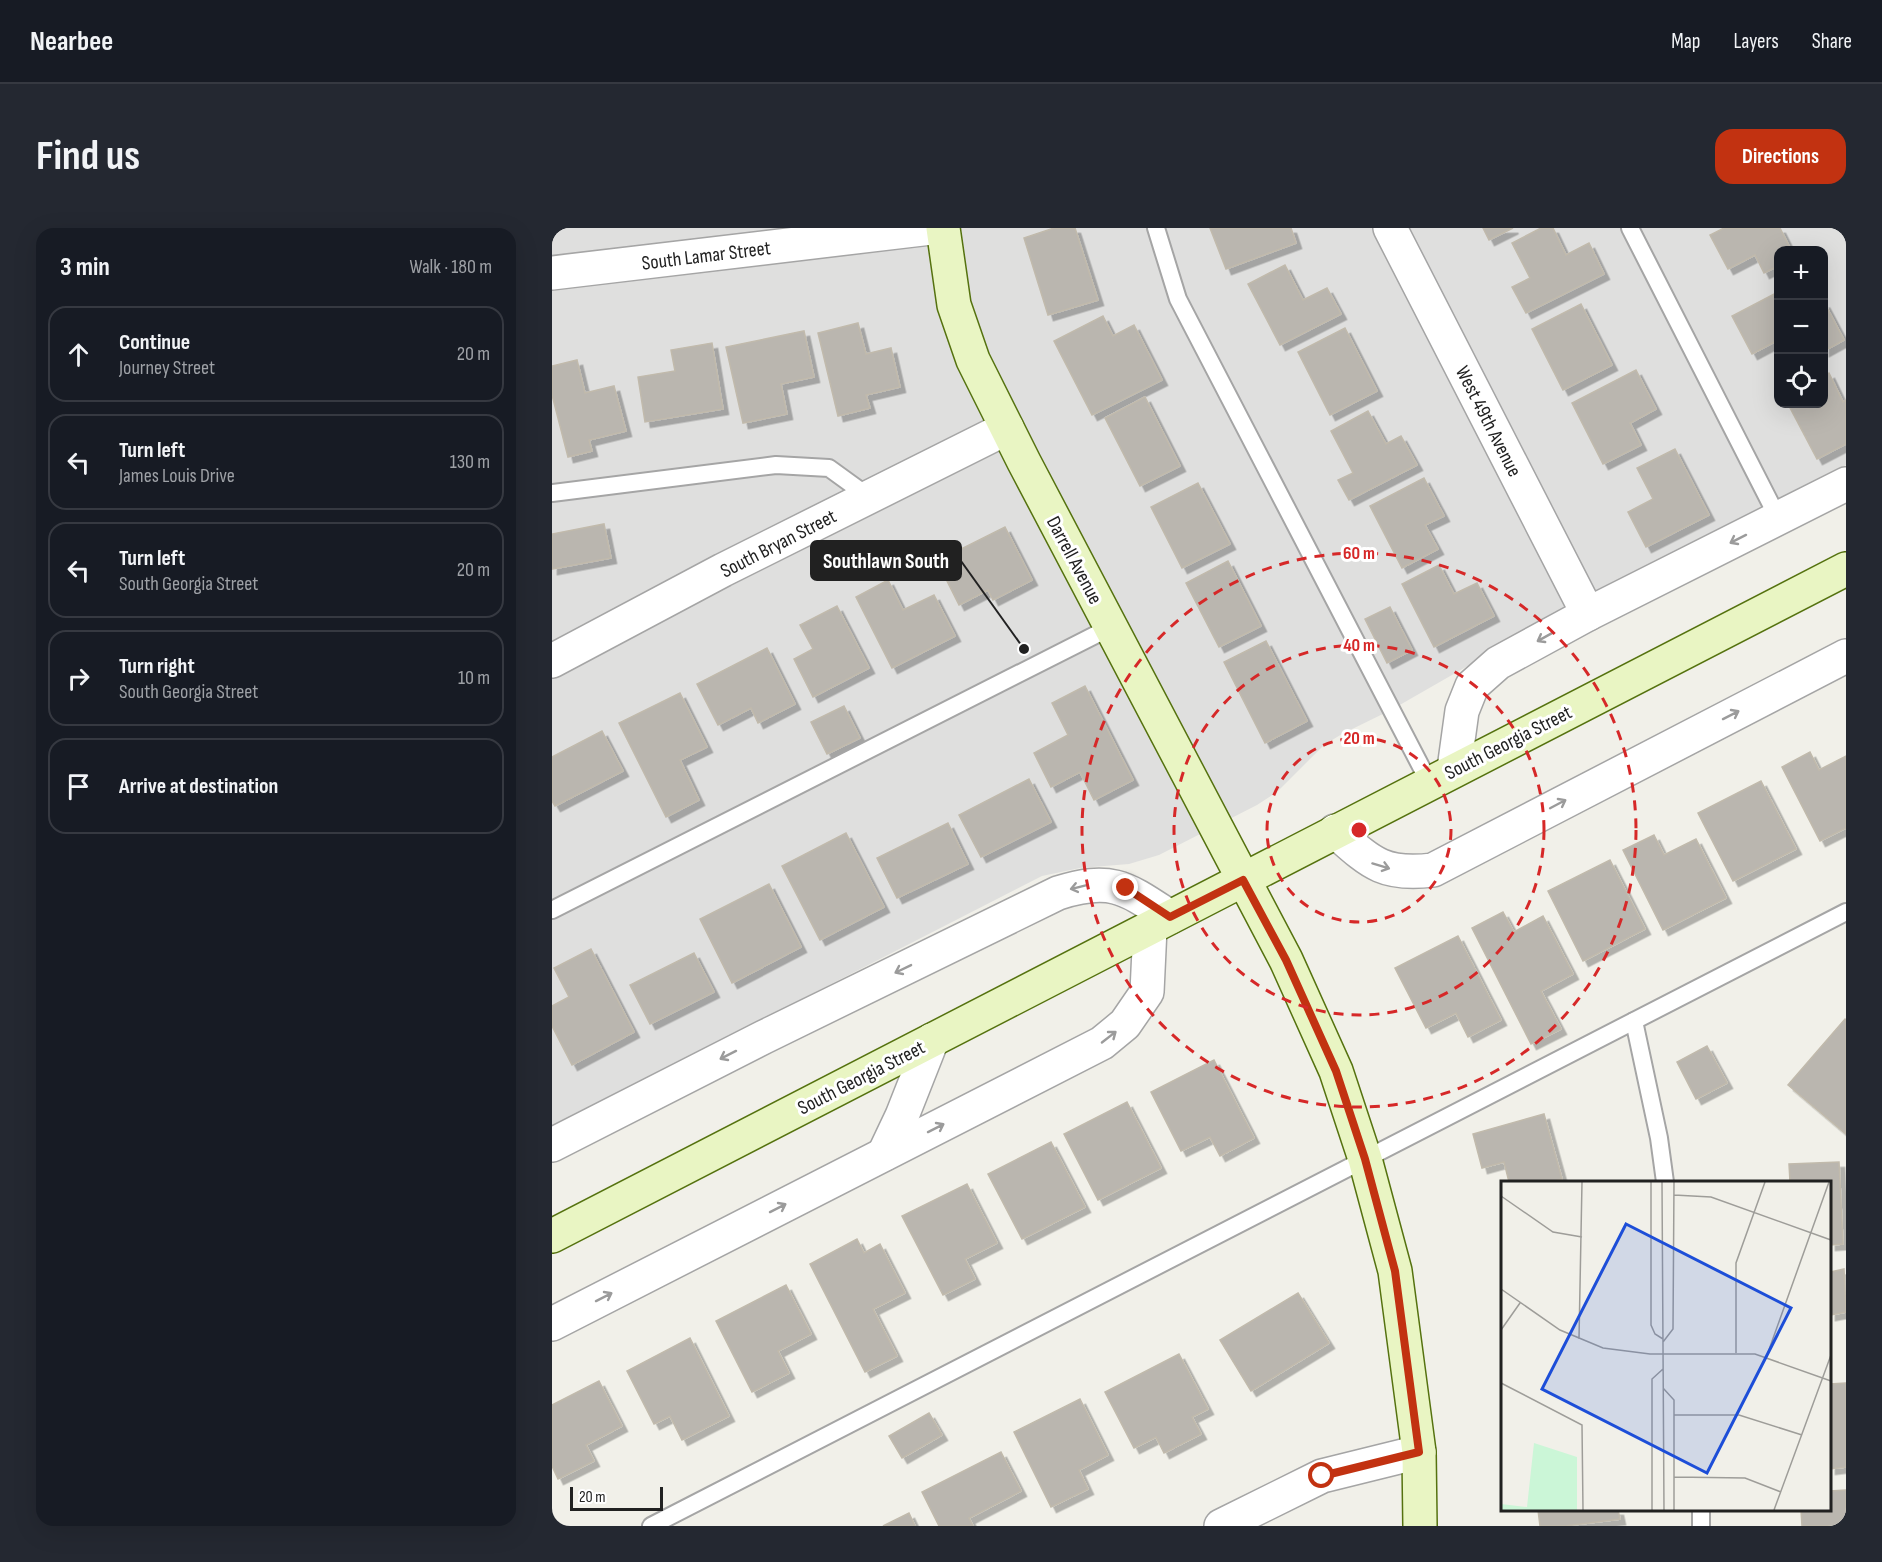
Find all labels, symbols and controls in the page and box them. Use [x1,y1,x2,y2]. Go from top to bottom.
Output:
text: Nearbee [30,25,113,58]
text: Map [1671,29,1700,54]
text: Layers [1733,29,1779,54]
text: Share [1812,29,1852,54]
button: Directions [1715,129,1846,184]
text: Find us [36,131,140,182]
street label: South Lamar Street [640,236,772,276]
map controls [1774,246,1828,408]
button: + [1774,246,1828,300]
text: 3 min [60,252,110,283]
text: Walk · 180 m [409,255,492,279]
button: − [1774,300,1828,354]
text: Continue [119,329,190,356]
icon: ahead [62,338,95,371]
text: 20 m [457,342,490,366]
button: locate [1774,354,1828,408]
text: Journey Street [119,356,215,380]
street label: West 49th Avenue [1450,362,1526,481]
text: Turn left [119,437,185,464]
icon: left [62,446,95,479]
text: 130 m [450,450,490,474]
text: James Louis Drive [119,464,235,488]
street label: South Bryan Street [716,504,840,583]
street label: Darrell Avenue [1041,512,1107,609]
one-way arrow [1729,533,1747,545]
callout: Southlawn South [811,541,961,580]
text: 60 m [1343,543,1375,564]
text: Turn left [119,545,185,572]
text: Southlawn South [823,549,949,574]
icon: left [62,554,95,587]
text: 20 m [457,558,490,582]
text: South Georgia Street [119,572,258,596]
one-way arrow [1537,632,1555,643]
text: 40 m [1343,635,1375,656]
text: Turn right [119,653,195,680]
icon: right [62,662,95,695]
text: 10 m [458,666,490,690]
text: South Georgia Street [119,680,258,704]
street label: South Georgia Street [1441,701,1576,785]
one-way arrow [1722,708,1740,720]
text: 20 m [1343,728,1375,749]
icon: arrive [62,770,95,803]
text: Arrive at destination [119,773,278,800]
one-way arrow [1549,798,1566,810]
centre of rings [1349,820,1369,840]
one-way arrow [1371,861,1390,872]
route end [1112,874,1138,900]
one-way arrow [1070,882,1089,893]
one-way arrow [894,964,912,975]
one-way arrow [1100,1031,1116,1044]
street label: South Georgia Street [794,1036,929,1120]
one-way arrow [719,1050,737,1061]
one-way arrow [927,1121,945,1133]
inset map [1501,1181,1831,1511]
one-way arrow [768,1202,786,1214]
one-way arrow [595,1291,612,1303]
route start [1308,1462,1334,1488]
scale bar [570,1484,663,1512]
text: 20 m [579,1488,606,1507]

